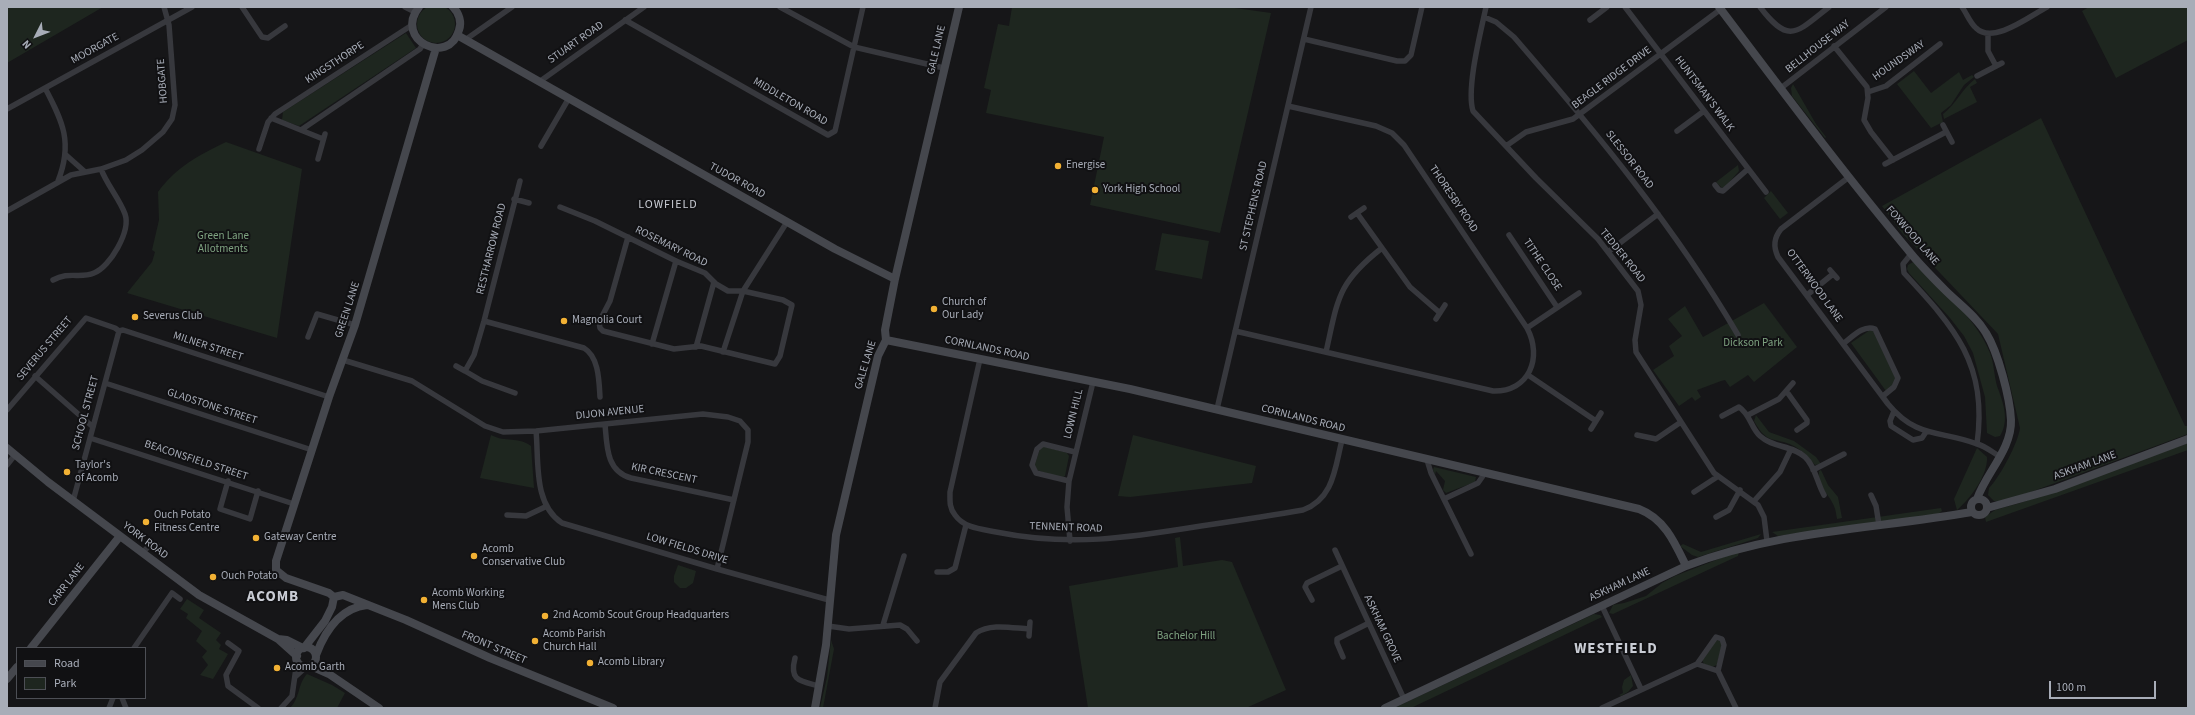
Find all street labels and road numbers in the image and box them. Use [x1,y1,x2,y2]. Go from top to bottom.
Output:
street label: BELLHOUSE WAY [1783,18,1853,76]
street label: STUART ROAD [546,19,606,67]
street label: GALE LANE [925,24,949,76]
street label: MOORGATE [69,30,121,68]
street label: HOUNDSWAY [1870,38,1928,84]
street label: KINGSTHORPE [303,39,367,87]
street label: BEAGLE RIDGE DRIVE [1570,44,1654,112]
street label: HUNTSMAN'S WALK [1671,54,1737,134]
street label: HOBGATE [155,58,171,104]
street label: MIDDLETON ROAD [750,75,830,129]
street label: SLESSOR ROAD [1602,128,1656,192]
street label: TUDOR ROAD [707,160,767,202]
street label: ST STEPHENS ROAD [1237,160,1271,252]
street label: THORESBY ROAD [1426,163,1480,235]
street label: RESTHARROW ROAD [474,202,510,296]
street label: FOXWOOD LANE [1883,204,1941,268]
street label: ROSEMARY ROAD [633,224,709,270]
street label: TEDDER ROAD [1596,226,1648,286]
street label: TITHE CLOSE [1520,236,1564,294]
street label: OTTERWOOD LANE [1783,247,1845,325]
street label: GREEN LANE [333,280,363,340]
street label: SEVERUS STREET [14,314,76,384]
street label: MILNER STREET [171,329,245,365]
street label: CORNLANDS ROAD [943,334,1031,364]
street label: GALE LANE [852,339,880,391]
street label: SCHOOL STREET [70,374,102,452]
street label: GLADSTONE STREET [165,386,259,428]
street label: LOWN HILL [1061,388,1087,440]
street label: CORNLANDS ROAD [1260,402,1346,436]
street label: DIJON AVENUE [575,403,645,423]
street label: BEACONSFIELD STREET [143,438,249,484]
street label: ASKHAM LANE [2052,449,2118,483]
street label: KIR CRESCENT [630,461,698,487]
street label: YORK ROAD [120,520,170,562]
street label: TENNENT ROAD [1029,520,1103,536]
street label: LOW FIELDS DRIVE [645,530,729,568]
street label: CARR LANE [46,561,88,609]
street label: ASKHAM LANE [1587,565,1653,605]
street label: ASKHAM GROVE [1361,593,1403,665]
street label: FRONT STREET [459,628,529,668]

